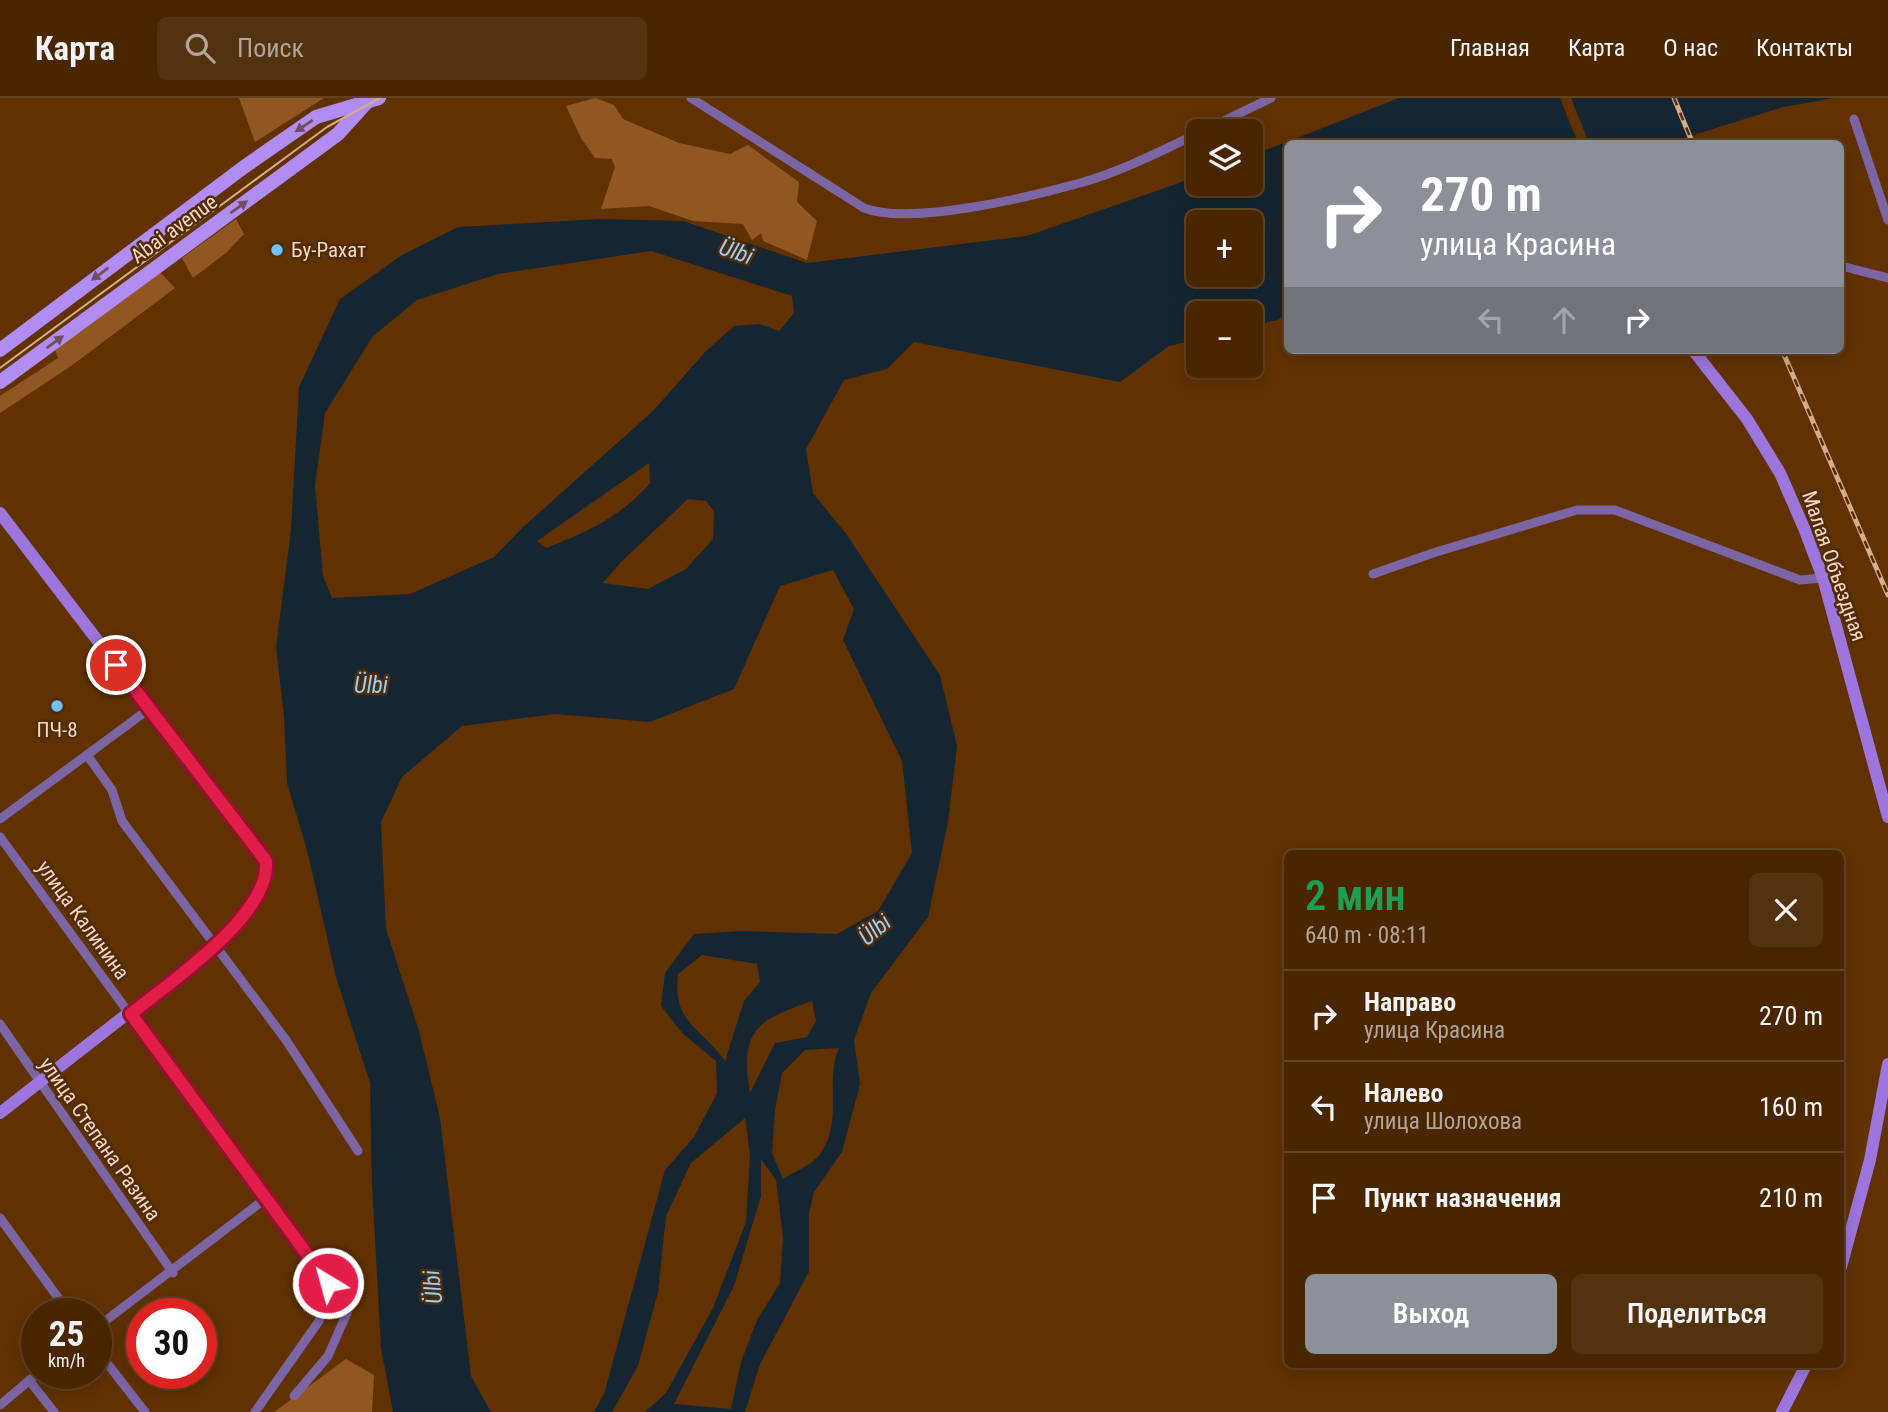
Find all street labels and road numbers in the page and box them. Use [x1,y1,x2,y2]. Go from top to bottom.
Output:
street label: Abai avenue [126,190,222,268]
street label: Малая Объездная [1797,488,1871,644]
street label: улица Калинина [32,856,134,984]
street label: улица Степана Разина [34,1053,166,1225]

